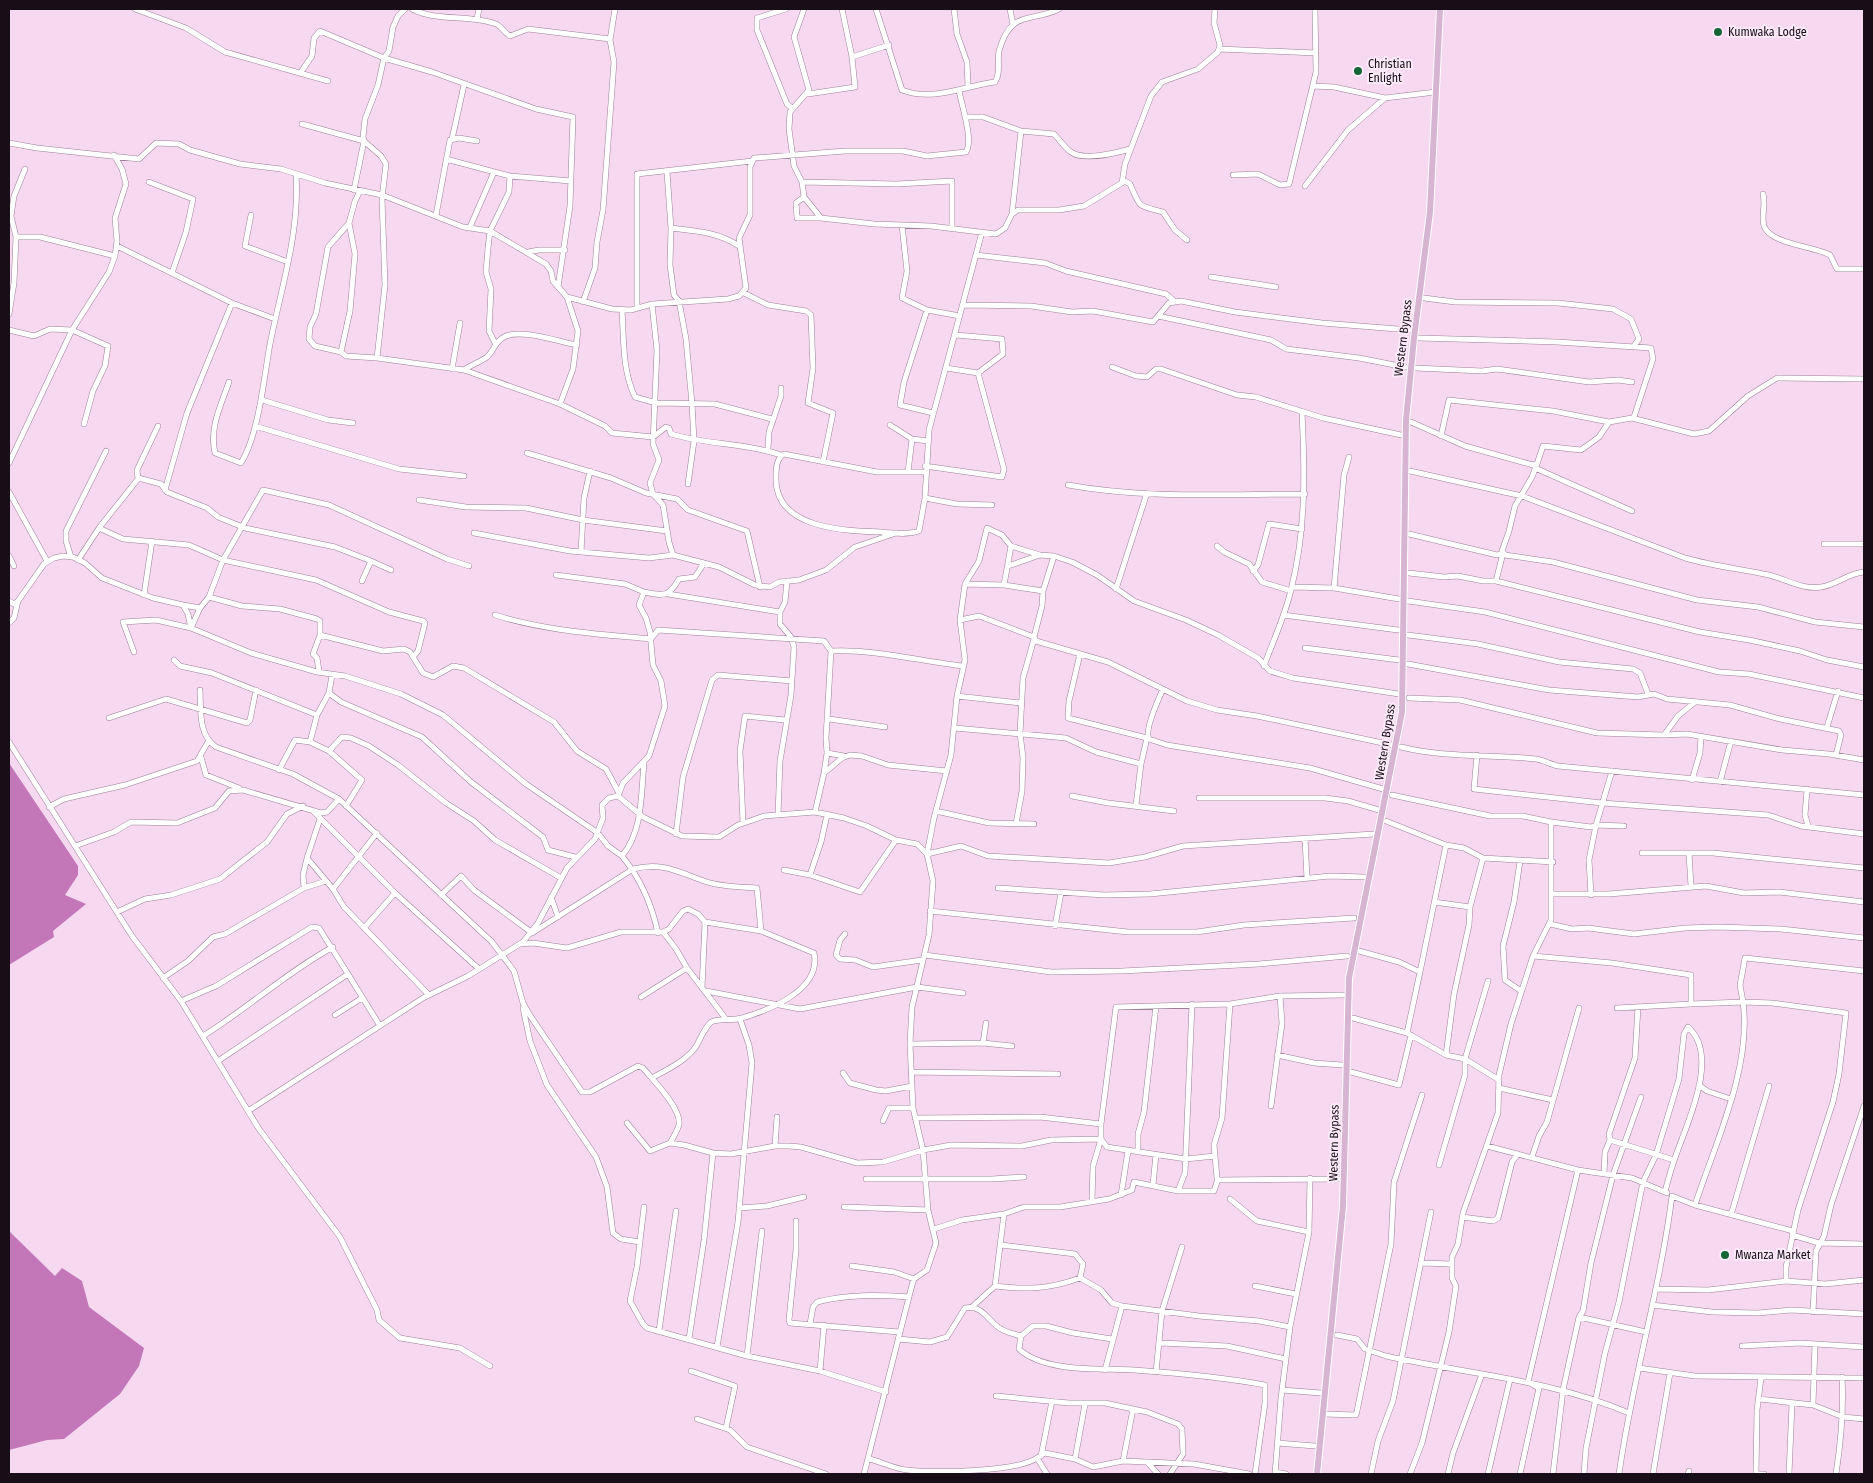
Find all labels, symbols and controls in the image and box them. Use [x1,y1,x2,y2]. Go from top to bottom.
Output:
place label: Kumwaka Lodge [1728,25,1807,39]
marker: Kumwaka Lodge [1712,26,1724,38]
place label: Christian Enlight [1368,57,1412,85]
marker: Christian Enlight [1352,65,1364,77]
street label: Western Bypass [1391,299,1415,377]
street label: Western Bypass [1372,703,1398,781]
street label: Western Bypass [1326,1104,1342,1182]
place label: Mwanza Market [1735,1248,1811,1262]
marker: Mwanza Market [1719,1249,1731,1261]

